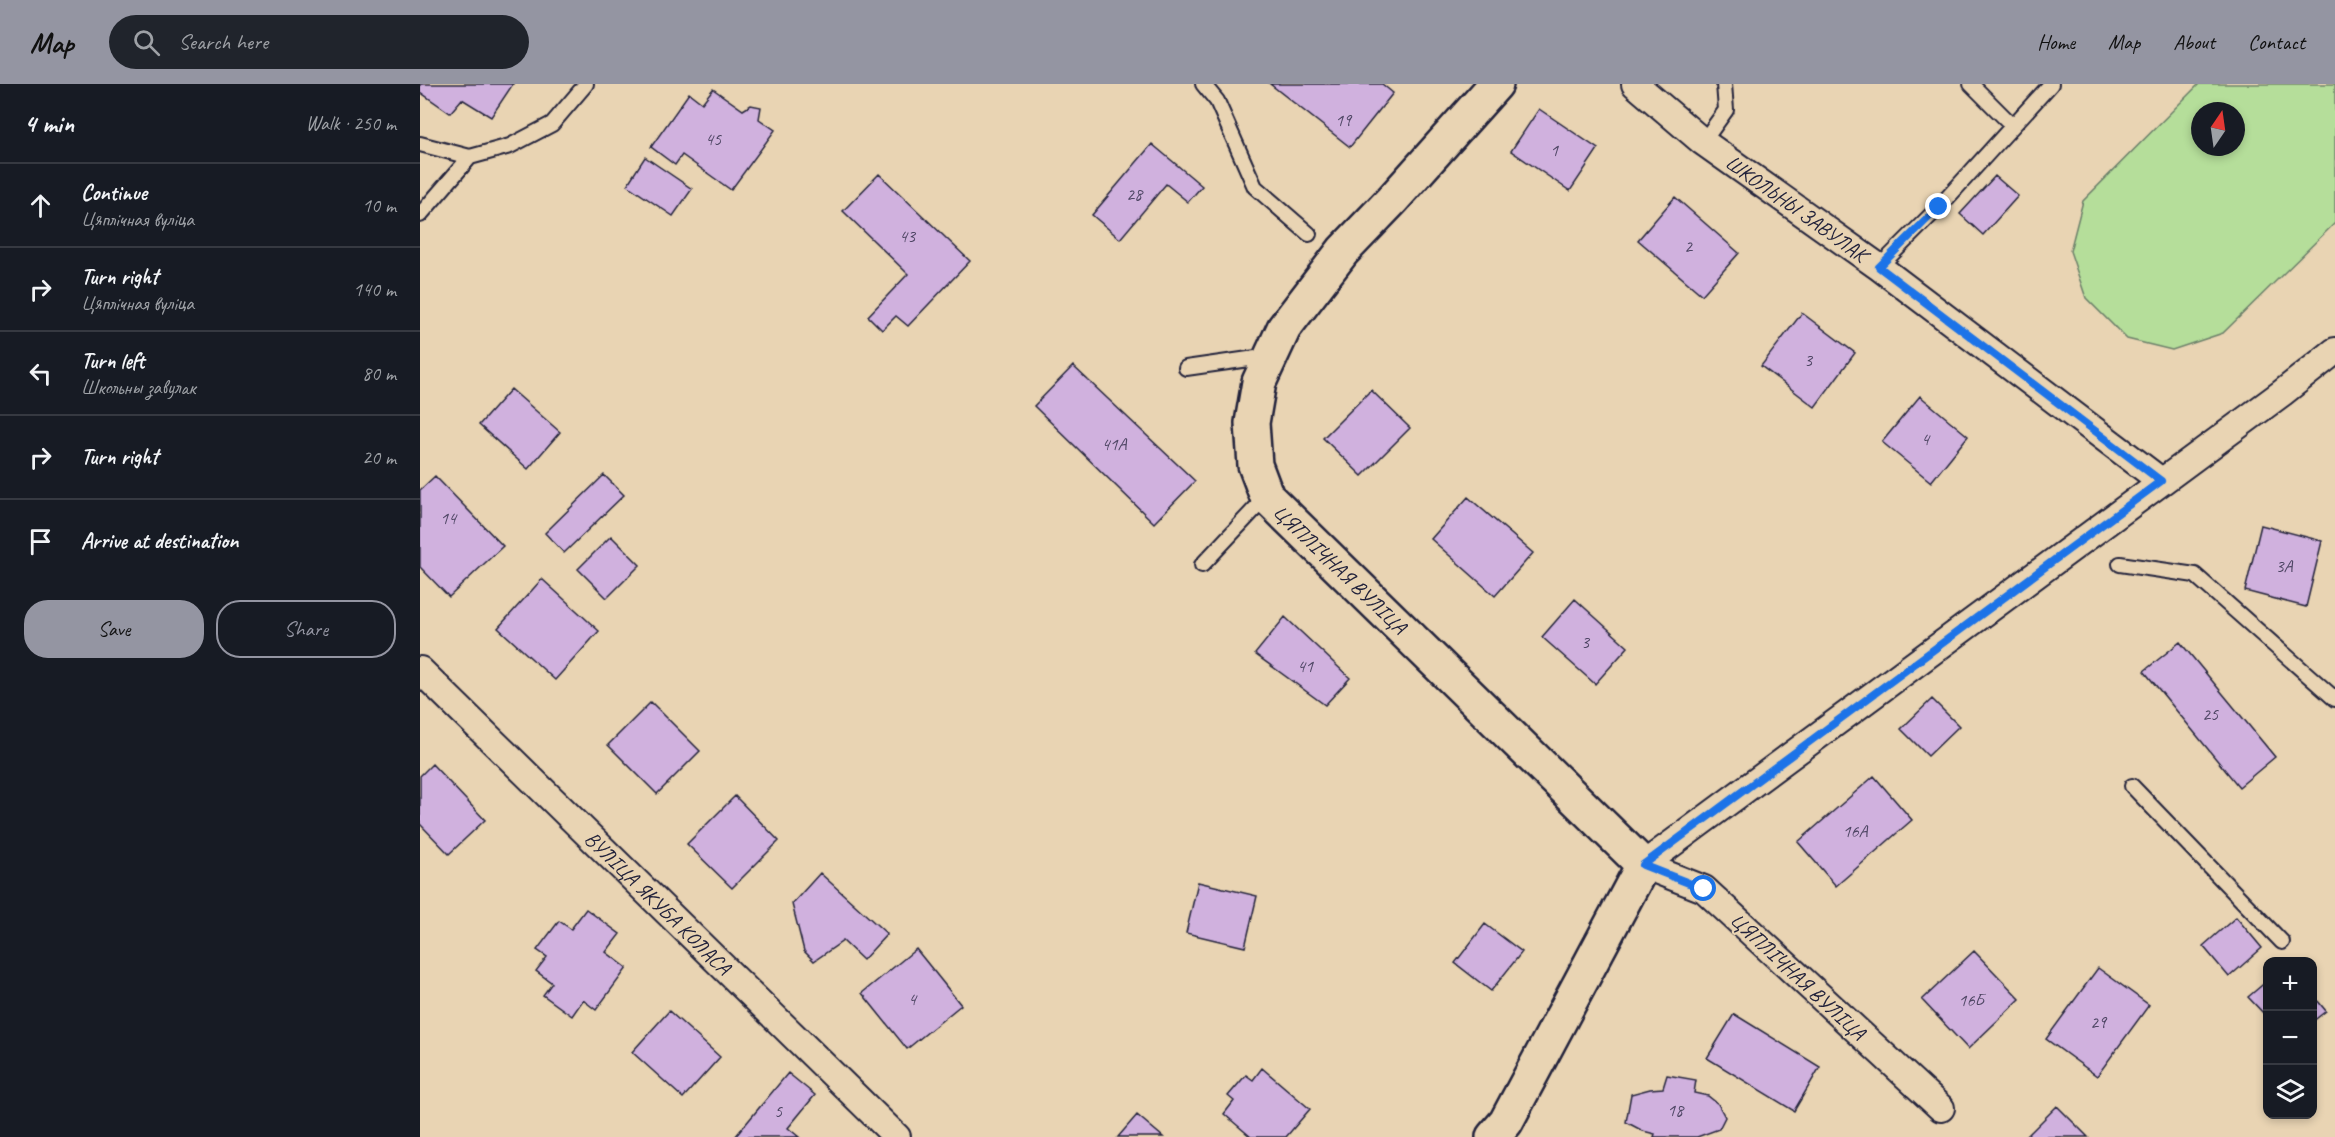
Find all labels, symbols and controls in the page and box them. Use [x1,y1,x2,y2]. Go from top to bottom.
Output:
search box [109,15,529,69]
text: Map [30,25,73,60]
icon: search [130,26,163,59]
text: Search here [178,28,268,56]
text: Home [2037,29,2075,55]
text: Map [2108,29,2140,55]
text: About [2173,29,2215,55]
text: Contact [2248,29,2305,55]
north arrow [2191,102,2245,156]
text: 4 min [24,107,74,140]
house number: 19 [1335,109,1353,131]
text: Walk · 250 m [306,111,396,136]
house number: 45 [705,128,722,150]
house number: 1 [1550,139,1559,161]
street label: ШКОЛЬНЫ ЗАВУЛАК [1720,149,1876,270]
text: Continue [81,179,147,207]
house number: 28 [1126,183,1144,205]
icon: ahead [24,189,57,222]
text: 10 m [362,193,396,218]
route end [1925,193,1951,219]
text: Цяплічная вуліца [81,207,194,232]
house number: 43 [899,225,917,247]
house number: 2 [1684,235,1694,257]
text: Turn right [81,263,158,291]
icon: right [24,273,57,306]
text: 140 m [353,277,396,302]
text: Цяплічная вуліца [81,291,194,316]
text: Turn left [81,347,145,375]
house number: 3 [1804,349,1814,371]
icon: left [24,357,57,390]
text: 80 m [362,361,396,386]
text: Школьны завулак [81,375,196,400]
house number: 4 [1921,428,1931,450]
house number: 41А [1101,433,1128,455]
icon: right [24,441,57,474]
text: Turn right [81,443,158,471]
text: 20 m [362,445,396,470]
street label: ЦЯПЛІЧНАЯ ВУЛІЦА [1268,499,1413,640]
house number: 14 [440,507,458,529]
icon: arrive [24,525,57,558]
text: Arrive at destination [81,527,238,555]
house number: 3А [2275,555,2294,577]
button: Save [24,600,204,658]
button: Share [216,600,396,658]
house number: 3 [1581,631,1591,653]
house number: 41 [1297,655,1314,677]
house number: 25 [2202,703,2219,725]
house number: 16А [1842,820,1869,842]
street label: ВУЛІЦА ЯКУБА КОЛАСА [579,826,738,981]
route start [1690,875,1716,901]
street label: ЦЯПЛІЧНАЯ ВУЛІЦА [1725,907,1872,1046]
map controls [2263,957,2317,1119]
button: + [2263,957,2317,1011]
house number: 4 [908,988,918,1010]
house number: 16Б [1958,989,1987,1011]
house number: 29 [2090,1011,2108,1033]
button: − [2263,1011,2317,1065]
button: layers [2263,1065,2317,1119]
house number: 18 [1667,1099,1685,1121]
house number: 5 [774,1100,783,1122]

